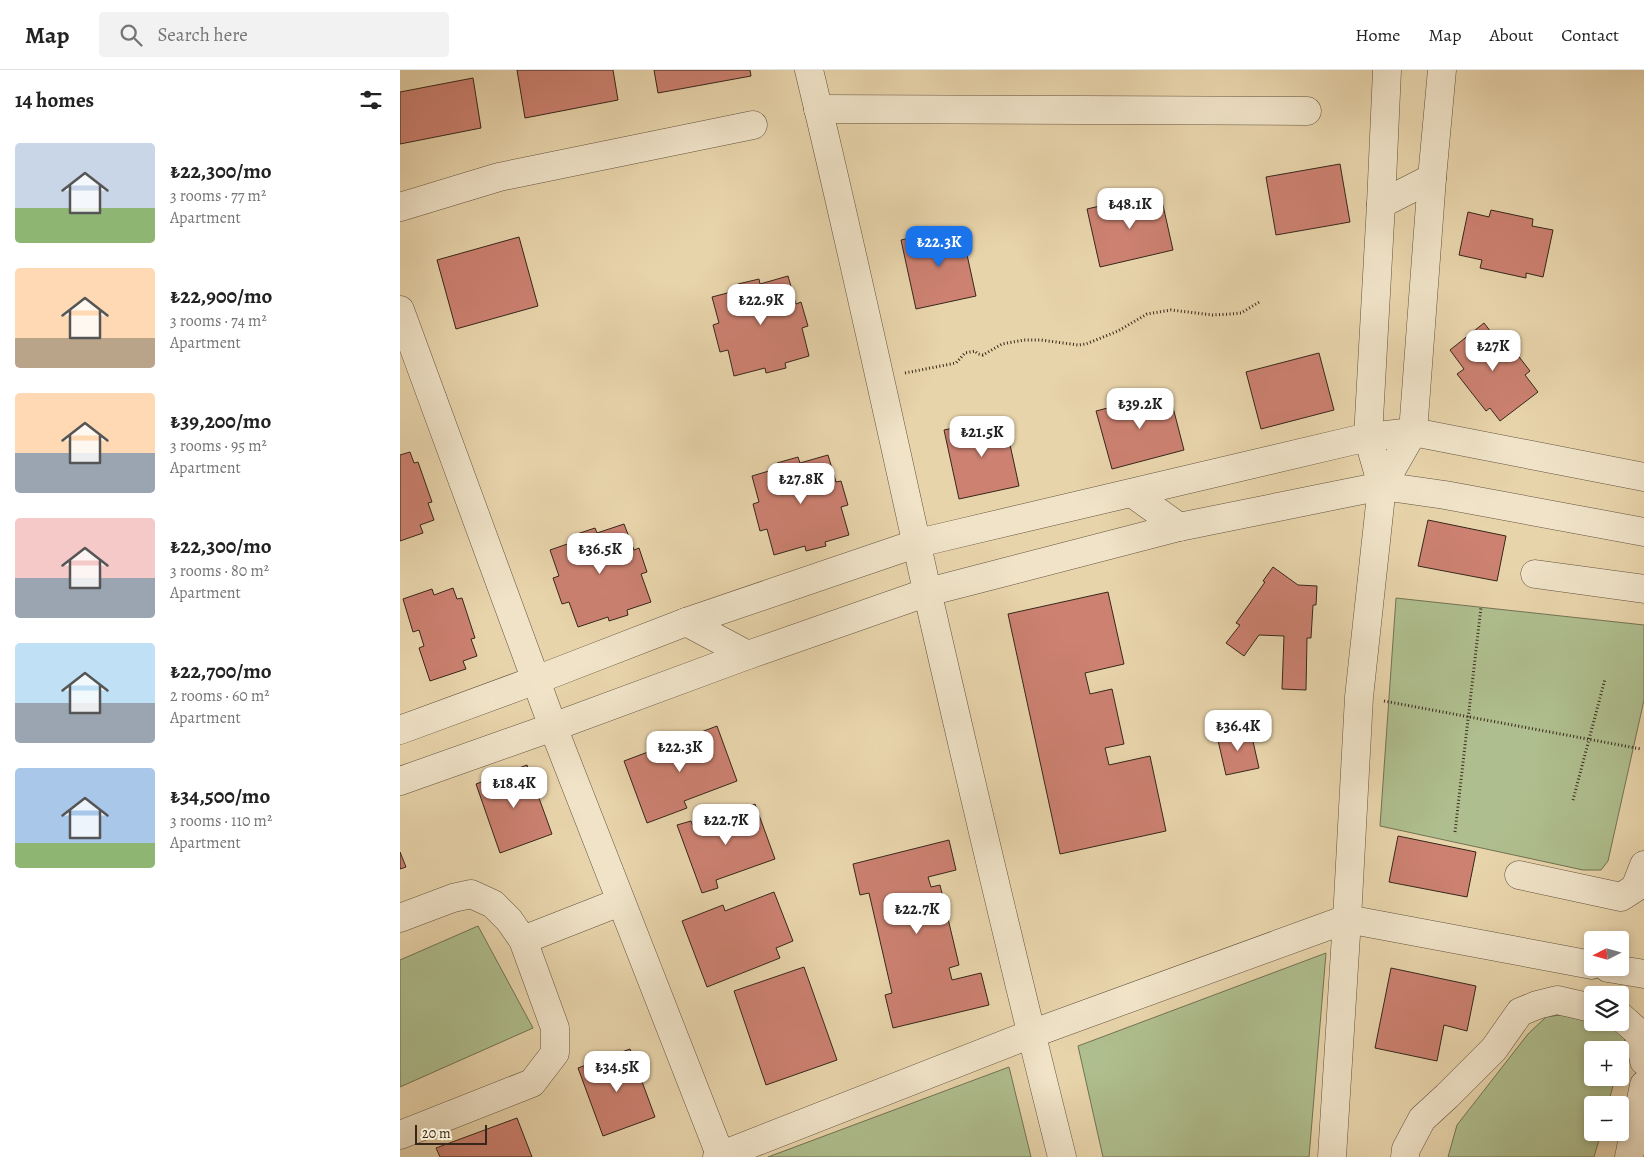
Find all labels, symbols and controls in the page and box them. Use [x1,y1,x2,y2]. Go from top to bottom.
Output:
search box [99,12,449,57]
text: Map [25,19,69,51]
icon: search [117,21,145,49]
text: Search here [157,22,248,48]
text: Home [1355,23,1400,47]
text: Map [1428,23,1461,47]
text: About [1489,23,1533,47]
text: Contact [1561,23,1619,47]
text: 14 homes [15,86,94,114]
icon: filters [357,86,385,114]
text: ₺22,300/mo [170,157,272,185]
icon: home [55,163,115,223]
text: 3 rooms · 77 m² [170,185,266,207]
pin: ₺48.1K [1089,188,1171,230]
text: ₺48.1K [1108,193,1152,215]
text: Apartment [170,207,241,229]
pin: ₺22.3K [898,226,980,268]
text: ₺22.3K [916,231,962,253]
text: ₺22,900/mo [170,282,272,310]
pin: ₺22.9K [720,284,802,326]
icon: home [55,288,115,348]
text: ₺22.9K [738,289,784,311]
text: 3 rooms · 74 m² [170,310,267,332]
pin: ₺27K [1463,330,1523,372]
text: Apartment [170,332,241,354]
text: ₺27K [1477,335,1509,357]
pin: ₺39.2K [1099,388,1181,430]
text: ₺39.2K [1118,393,1162,415]
text: ₺39,200/mo [170,407,271,435]
icon: home [55,413,115,473]
pin: ₺21.5K [941,416,1023,458]
text: ₺21.5K [960,421,1004,443]
text: 3 rooms · 95 m² [170,435,267,457]
text: Apartment [170,457,241,479]
pin: ₺27.8K [760,462,842,505]
text: ₺27.8K [779,468,823,490]
text: ₺22,300/mo [170,532,272,560]
pin: ₺36.5K [559,532,641,575]
icon: home [55,538,115,598]
text: ₺36.5K [578,538,622,560]
text: 3 rooms · 80 m² [170,560,269,582]
text: Apartment [170,582,241,604]
text: ₺22,700/mo [170,657,272,685]
icon: home [55,663,115,723]
text: 2 rooms · 60 m² [170,685,270,707]
text: Apartment [170,707,241,729]
pin: ₺36.4K [1197,710,1279,752]
text: ₺36.4K [1216,715,1260,737]
pin: ₺22.3K [639,730,721,773]
text: ₺22.3K [657,736,703,758]
pin: ₺18.4K [473,766,555,809]
text: ₺18.4K [492,772,536,794]
text: ₺34,500/mo [170,782,270,810]
icon: home [55,788,115,848]
pin: ₺22.7K [685,804,767,846]
text: ₺22.7K [703,809,749,831]
text: 3 rooms · 110 m² [170,810,272,832]
text: Apartment [170,832,241,854]
pin: ₺22.7K [876,892,958,935]
text: ₺22.7K [894,898,940,920]
north arrow [1584,931,1629,976]
map controls [1584,931,1629,1141]
button: layers [1584,986,1629,1031]
button: + [1584,1041,1629,1086]
pin: ₺34.5K [576,1050,658,1093]
text: ₺34.5K [595,1056,639,1078]
button: − [1584,1096,1629,1141]
scale bar [415,1122,488,1145]
text: 20 m [422,1124,451,1143]

